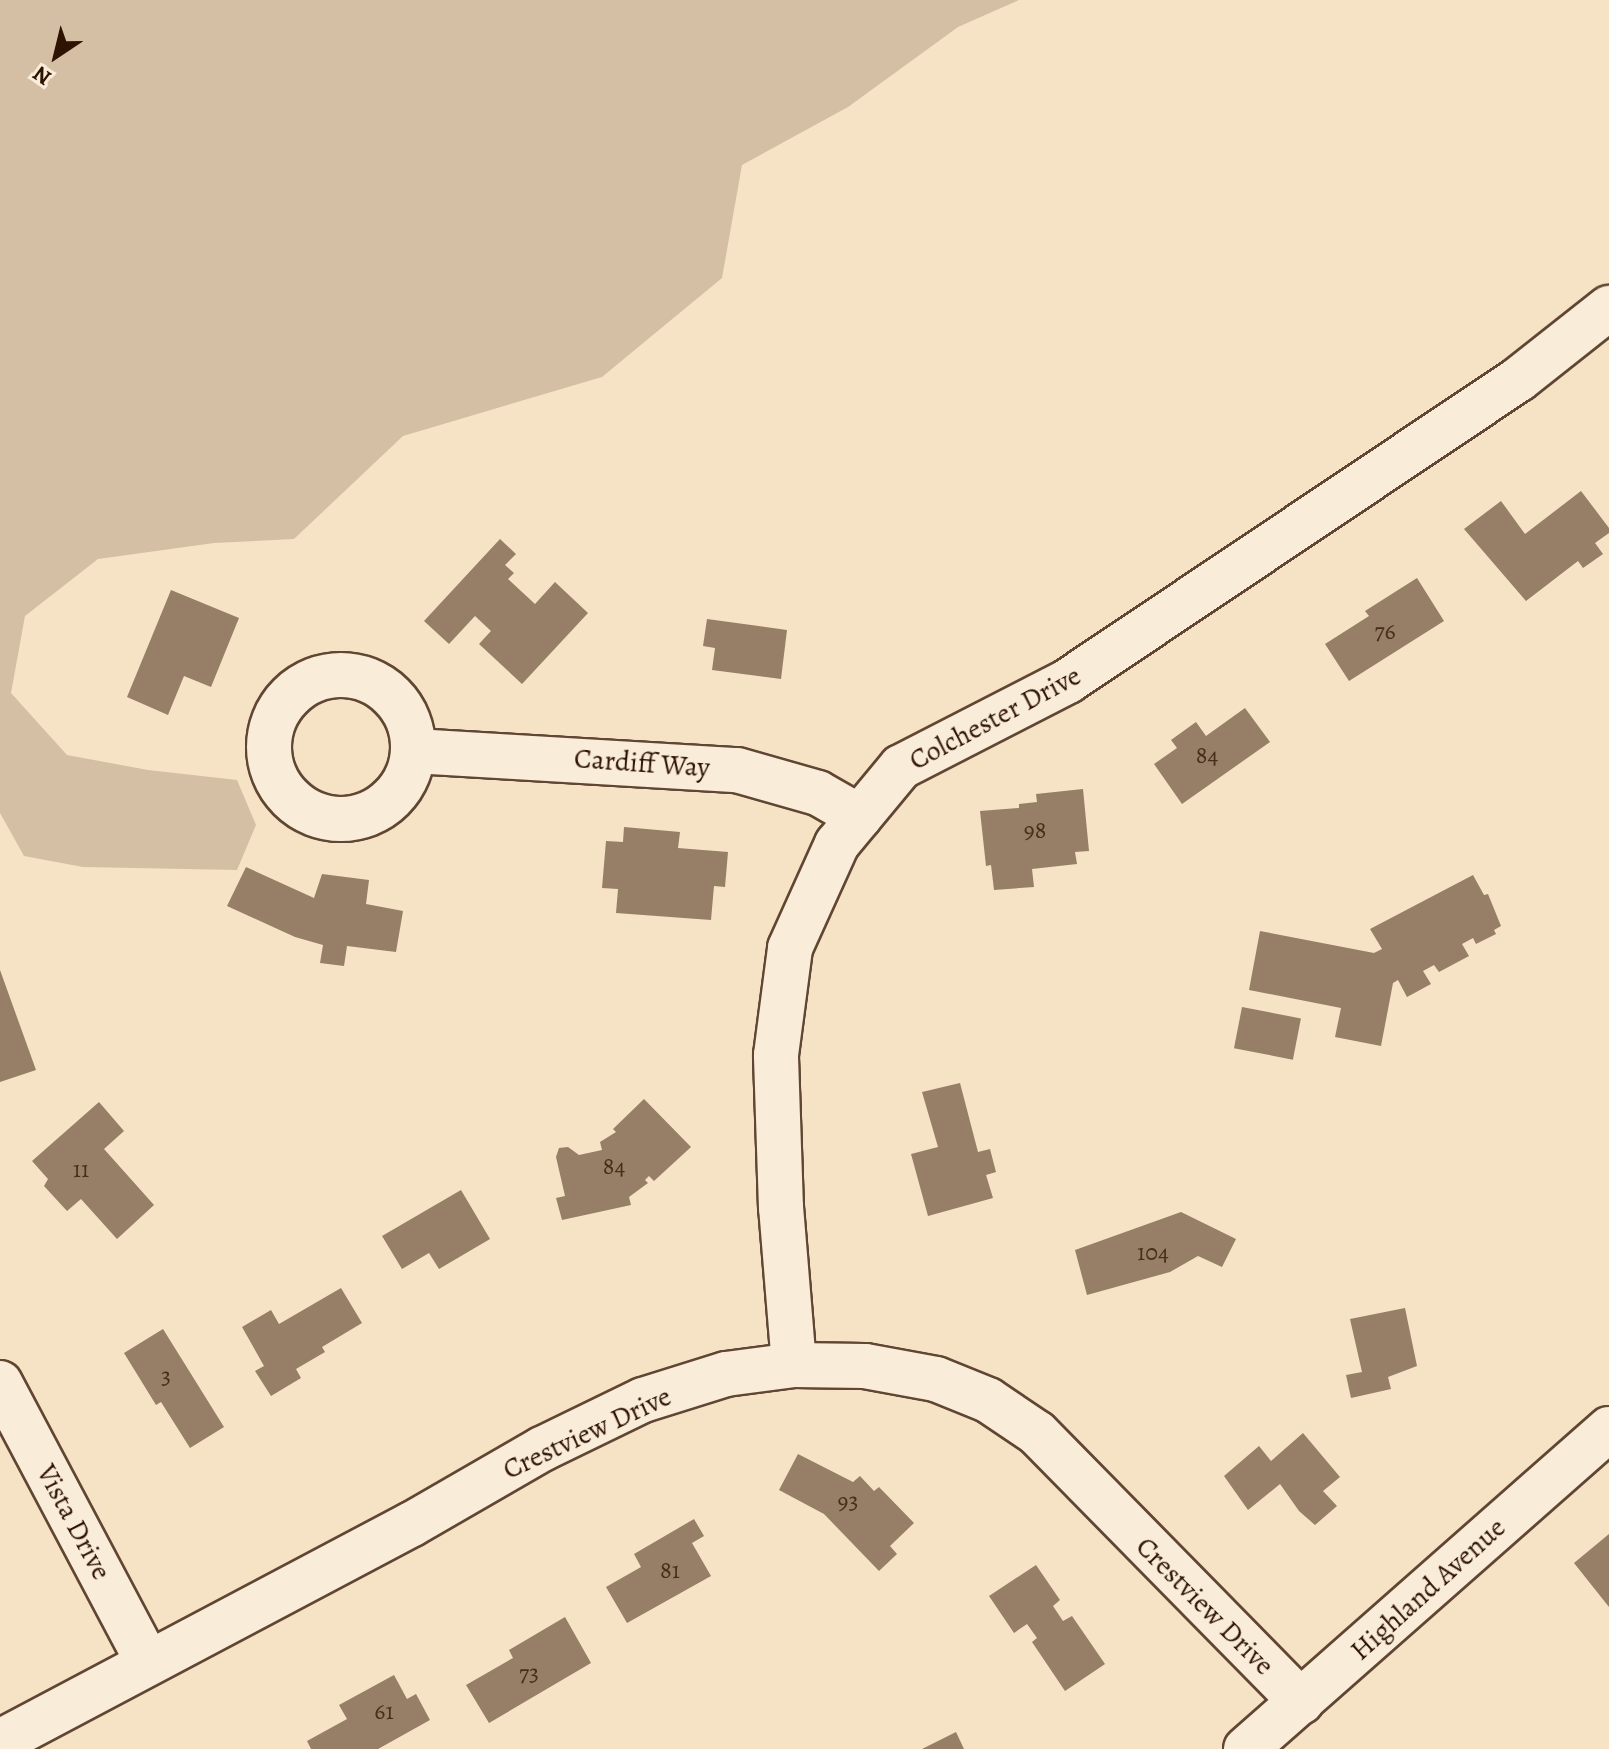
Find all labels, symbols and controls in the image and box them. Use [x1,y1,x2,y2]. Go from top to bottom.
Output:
north arrow [16,16,96,96]
text: N [27,59,57,93]
house number: 76 [1374,618,1396,646]
street label: Colchester Drive [904,659,1086,777]
street label: Cardiff Way [573,741,711,785]
house number: 84 [1196,742,1218,770]
house number: 98 [1024,817,1046,845]
house number: 84 [603,1153,625,1181]
house number: 11 [73,1156,89,1184]
house number: 104 [1137,1239,1169,1267]
house number: 3 [161,1363,171,1391]
street label: Crestview Drive [498,1379,676,1487]
street label: Vista Drive [30,1459,118,1585]
house number: 93 [838,1488,858,1516]
street label: Highland Avenue [1344,1511,1512,1667]
street label: Crestview Drive [1129,1530,1281,1682]
house number: 81 [660,1557,680,1585]
house number: 73 [519,1660,539,1688]
house number: 61 [374,1698,394,1726]

